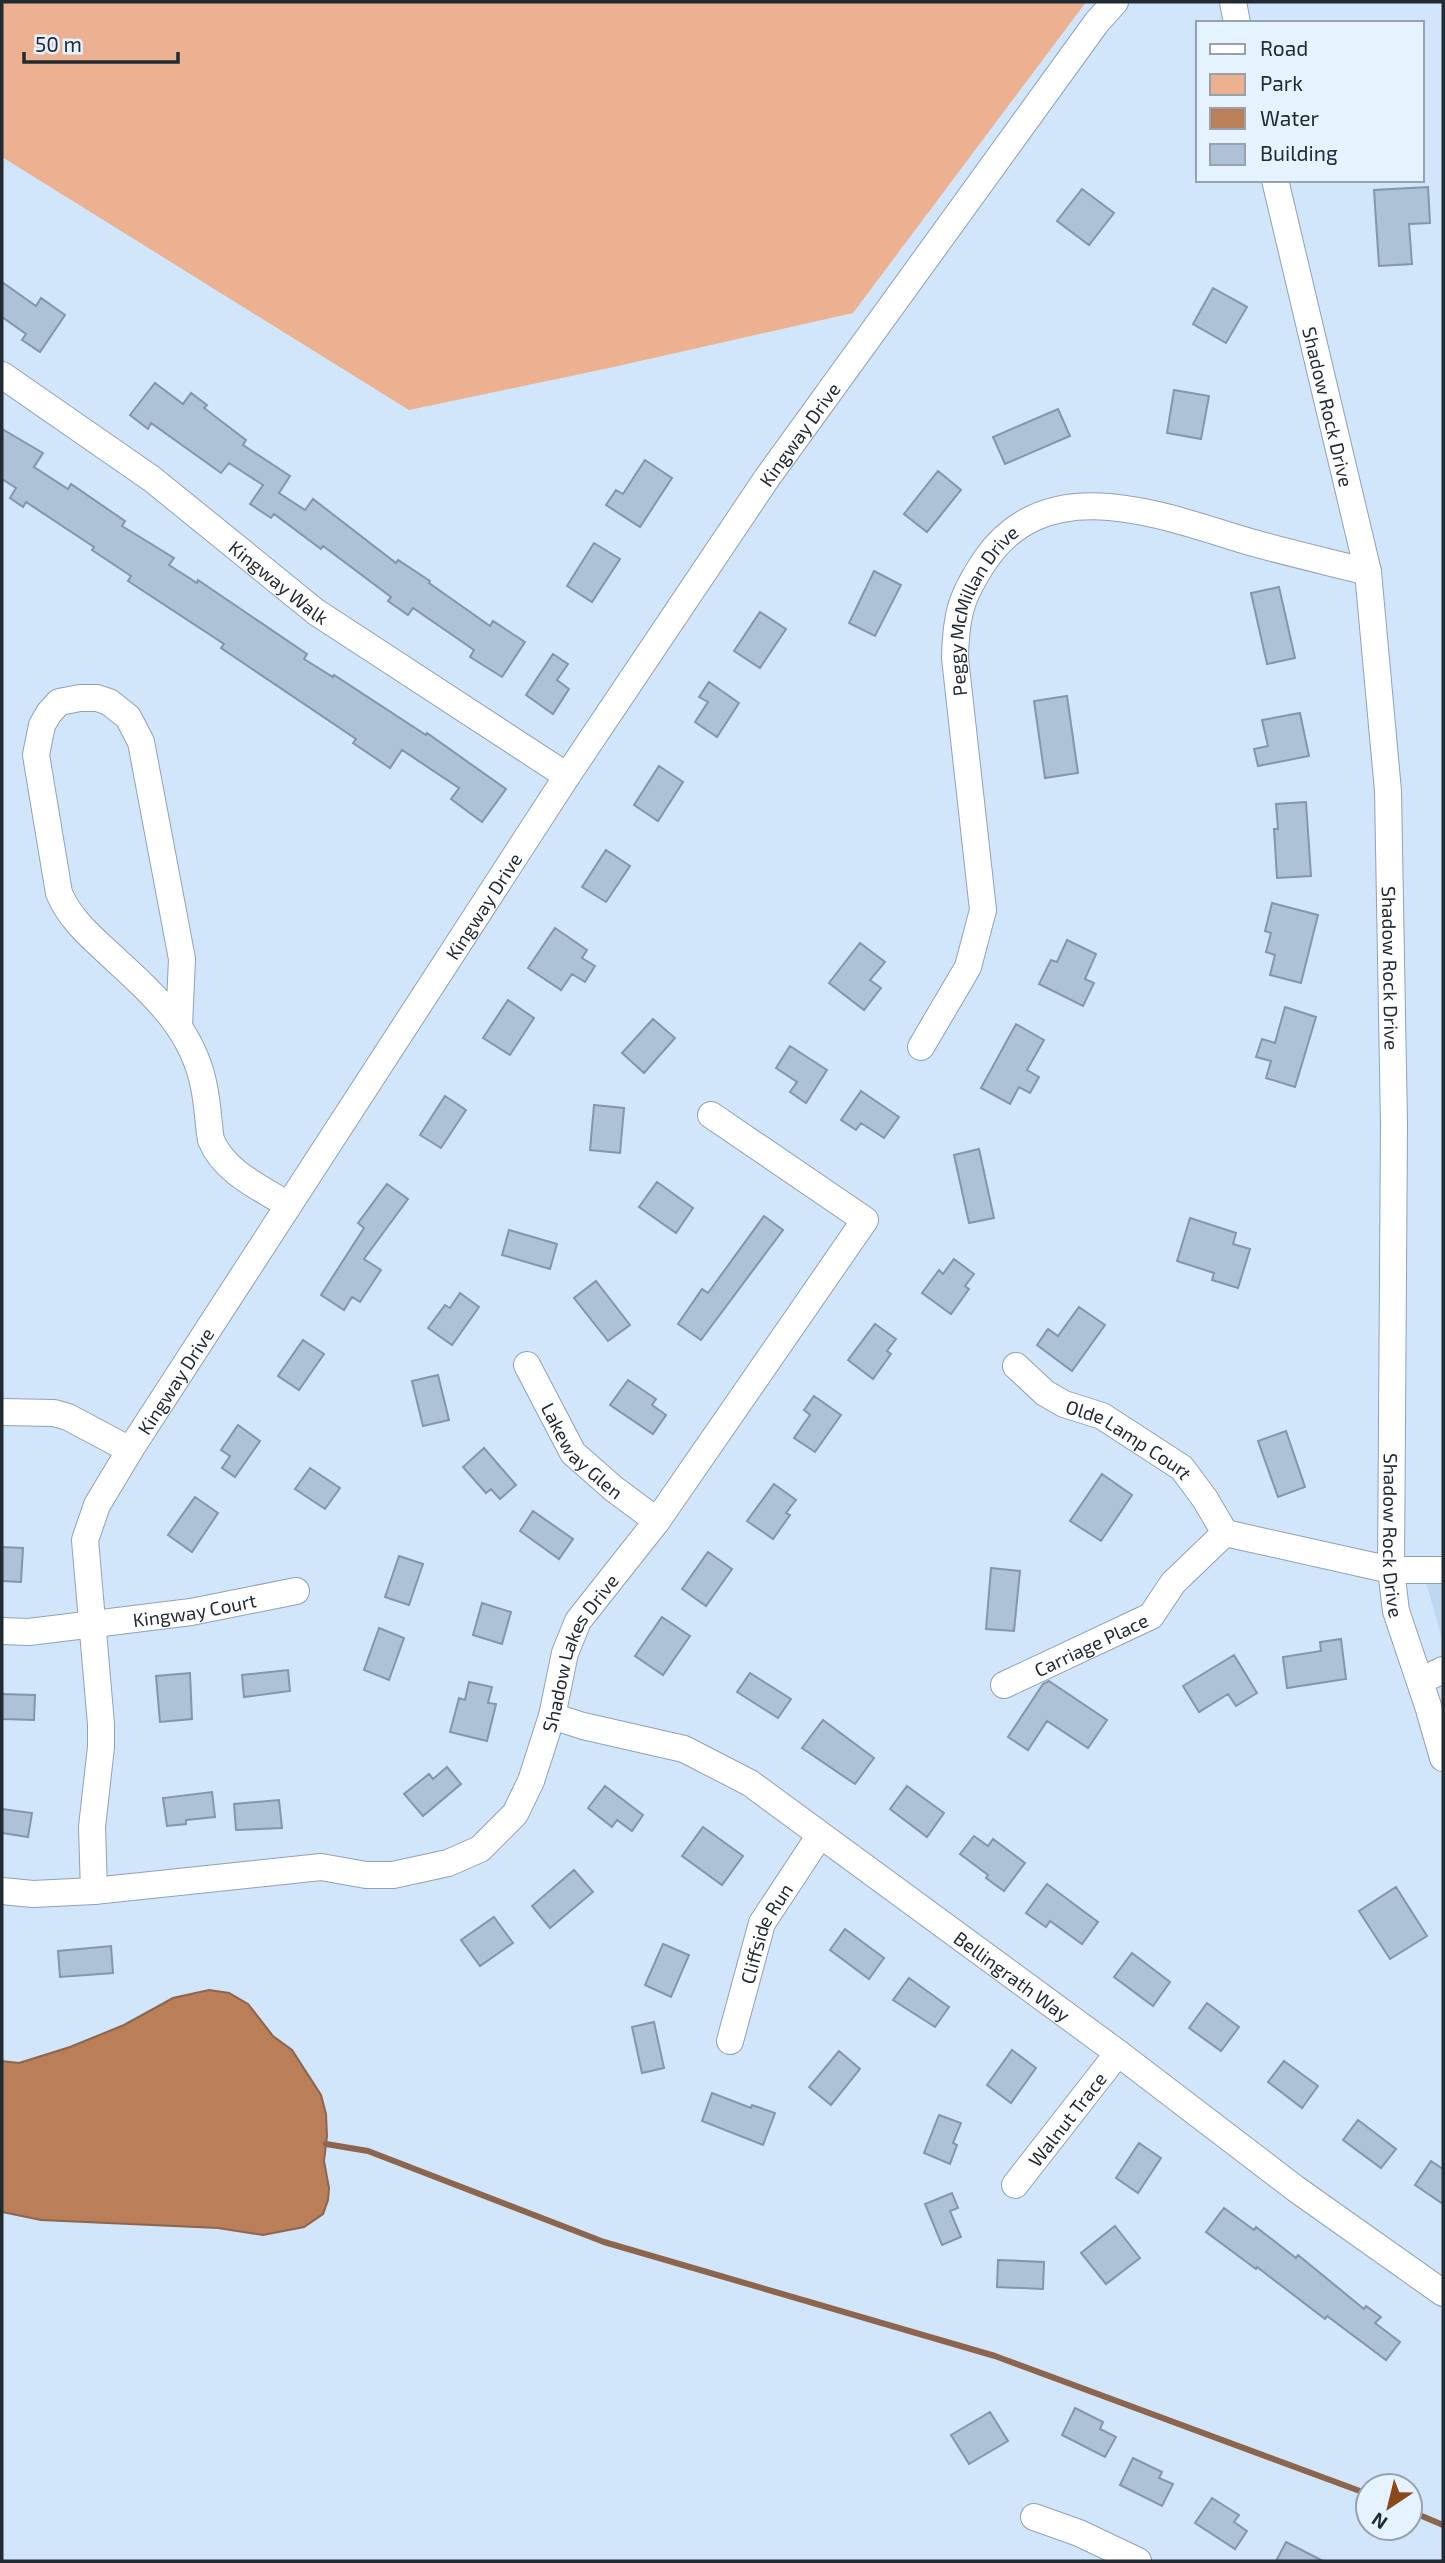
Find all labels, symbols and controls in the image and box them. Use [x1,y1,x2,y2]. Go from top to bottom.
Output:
scale bar [24,21,178,65]
legend [1196,21,1424,182]
text: 50 m [35,31,82,56]
text: Road [1260,35,1308,60]
text: Park [1260,70,1303,95]
text: Water [1260,105,1319,130]
text: Building [1260,140,1338,165]
street label: Shadow Rock Drive [1299,324,1359,489]
street label: Kingway Drive [754,377,844,490]
street label: Peggy McMillan Drive [943,520,1022,697]
street label: Kingway Walk [225,535,333,629]
street label: Kingway Drive [440,848,526,963]
street label: Shadow Rock Drive [1378,886,1404,1050]
street label: Kingway Drive [132,1323,218,1438]
street label: Olde Lamp Court [1063,1394,1198,1483]
street label: Lakeway Glen [537,1398,628,1503]
street label: Shadow Rock Drive [1379,1453,1409,1620]
street label: Shadow Lakes Drive [536,1569,623,1735]
street label: Kingway Court [131,1588,258,1631]
street label: Carriage Place [1030,1608,1152,1681]
street label: Cliffside Run [735,1878,797,1986]
street label: Bellingrath Way [950,1925,1075,2026]
street label: Walnut Trace [1023,2067,1111,2171]
north arrow [1354,2472,1424,2542]
text: N [1367,2508,1391,2535]

